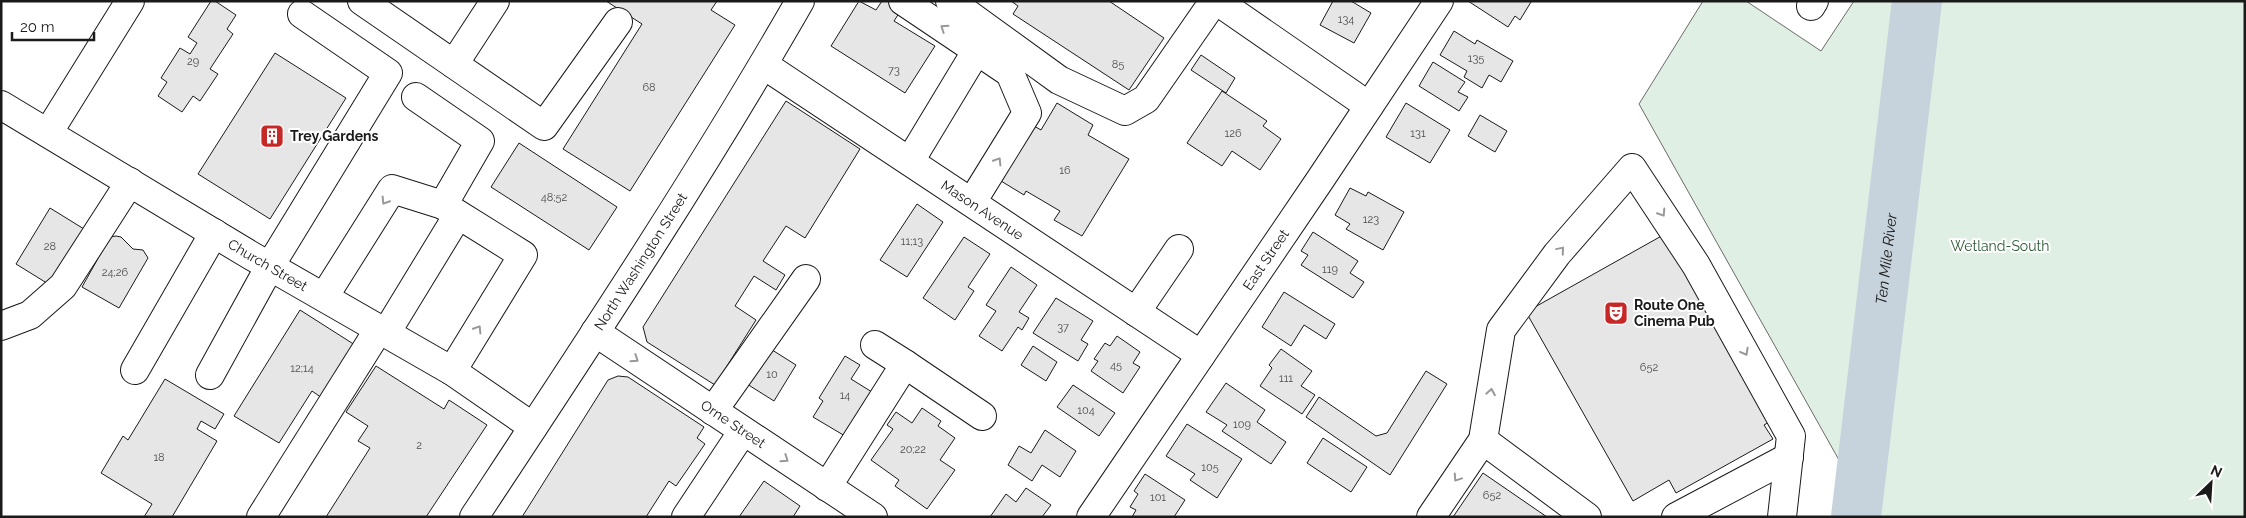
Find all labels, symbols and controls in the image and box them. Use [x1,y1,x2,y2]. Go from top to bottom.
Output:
scale bar [12,10,95,42]
house number: 134 [1338,13,1354,26]
text: 20 m [20,18,55,36]
one-way arrow [940,25,949,34]
house number: 135 [1468,52,1484,65]
house number: 29 [187,55,199,68]
house number: 85 [1112,58,1124,71]
house number: 73 [888,64,900,77]
house number: 68 [642,81,656,94]
building icon: Trey Gardens [259,123,285,149]
house number: 126 [1224,127,1242,140]
house number: 131 [1410,127,1426,140]
place label: Trey Gardens [290,128,379,144]
one-way arrow [992,157,1001,166]
house number: 16 [1059,164,1071,177]
street label: Mason Avenue [938,177,1026,243]
street label: North Washington Street [591,190,691,333]
house number: 48;52 [541,191,568,204]
one-way arrow [381,195,391,204]
one-way arrow [1655,207,1665,216]
water label: Ten Mile River [1872,211,1901,305]
house number: 123 [1363,213,1379,226]
street label: East Street [1239,226,1292,293]
house number: 11;13 [901,235,923,248]
street label: Church Street [225,236,310,294]
park label: Wetland-South [1951,238,2049,254]
house number: 28 [44,240,56,253]
one-way arrow [1555,247,1563,256]
house number: 119 [1322,263,1338,276]
house number: 24;26 [102,266,129,279]
place label: Route One Cinema Pub [1634,297,1715,329]
theatre icon: Route One Cinema Pub [1603,300,1629,326]
house number: 37 [1057,321,1069,334]
one-way arrow [471,326,481,335]
one-way arrow [1738,347,1748,356]
one-way arrow [630,353,639,363]
house number: 45 [1110,359,1122,372]
house number: 652 [1640,361,1658,374]
house number: 12;14 [290,362,314,375]
house number: 10 [766,368,778,381]
house number: 111 [1279,372,1293,385]
one-way arrow [1485,388,1495,397]
house number: 14 [840,389,850,402]
street label: Orne Street [698,397,769,451]
house number: 104 [1077,404,1095,417]
house number: 109 [1233,418,1251,431]
house number: 2 [416,439,422,452]
house number: 20;22 [900,443,926,456]
house number: 18 [153,451,165,464]
one-way arrow [780,453,789,462]
north arrow [2186,458,2236,508]
house number: 105 [1201,461,1219,474]
text: N [2208,462,2225,481]
one-way arrow [1454,473,1463,482]
house number: 652 [1483,489,1501,502]
house number: 101 [1150,491,1166,504]

